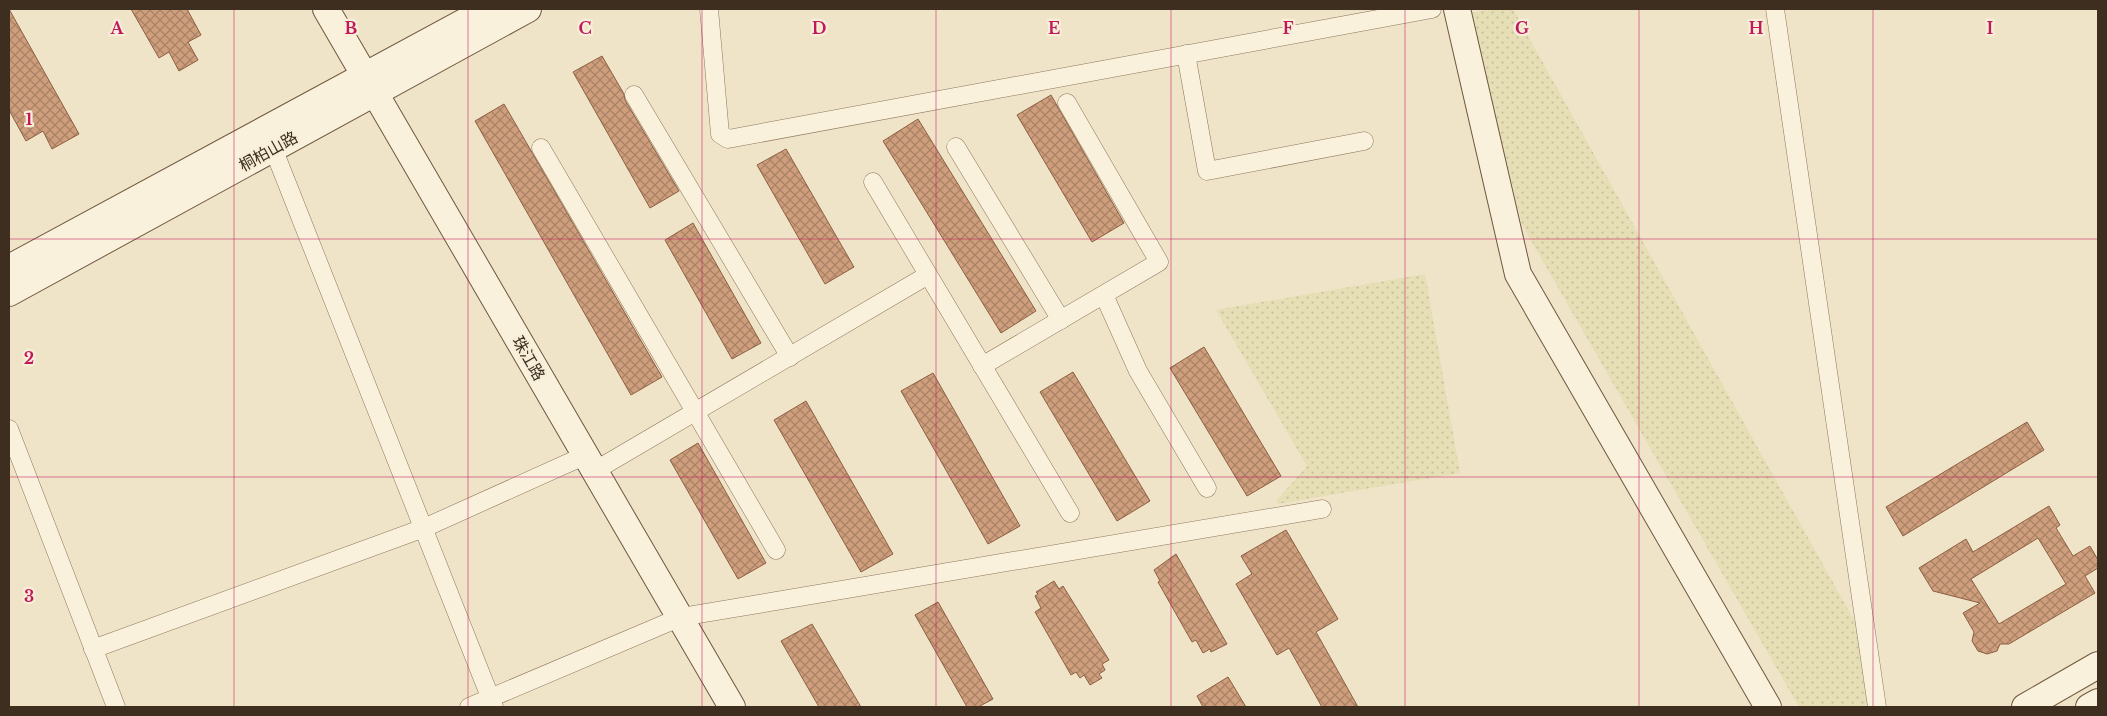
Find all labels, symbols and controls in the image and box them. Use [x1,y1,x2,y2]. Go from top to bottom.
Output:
text: A [110,18,125,38]
text: B [345,18,358,38]
text: C [578,18,592,38]
text: D [812,18,826,38]
text: E [1048,18,1060,38]
text: F [1282,18,1294,38]
text: G [1515,18,1529,38]
text: H [1748,18,1764,38]
text: I [1987,18,1994,38]
text: 1 [26,109,33,129]
street label: 桐柏山路 [235,127,301,175]
street label: 珠江路 [508,332,550,384]
text: 2 [24,348,34,368]
text: 3 [24,586,34,606]

